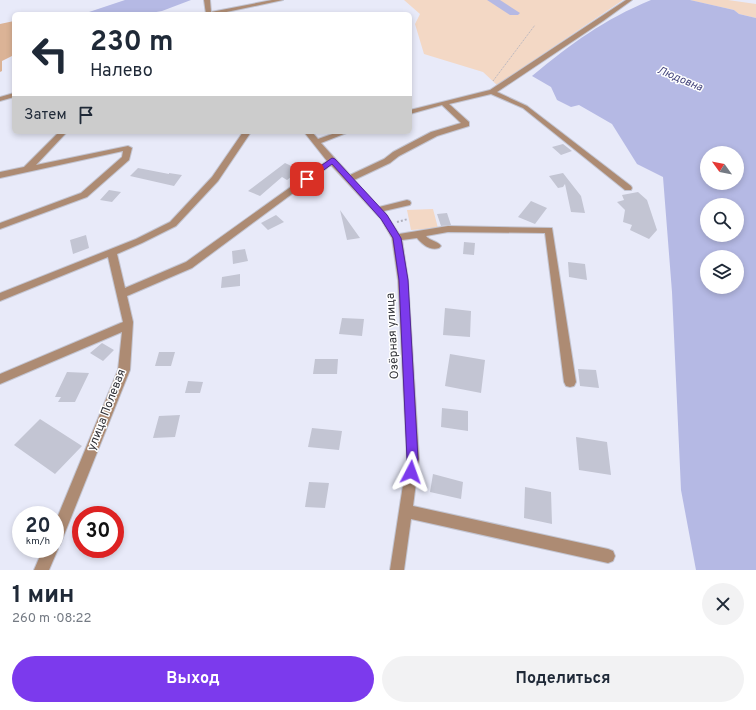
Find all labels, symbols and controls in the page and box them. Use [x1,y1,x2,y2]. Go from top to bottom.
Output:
text: 230 m [90,25,173,61]
icon: left [24,28,76,80]
text: Налево [90,60,153,83]
water label: Людовна [655,63,705,95]
icon: arrive [75,104,97,126]
text: Затем [24,106,67,125]
north arrow [700,146,744,190]
map controls [700,146,744,294]
pin [290,162,324,196]
icon: arrive [296,168,318,190]
button: search [700,198,744,242]
button: layers [700,250,744,294]
street label: Озёрная улица [383,293,403,379]
street label: улица Полевая [84,367,130,453]
position arrow [390,451,432,493]
speed limit sign: 30 [72,506,124,558]
text: 20 [25,514,51,540]
text: km/h [26,535,50,548]
text: 1 мин [12,581,74,611]
button: close [702,583,744,625]
text: 260 m · 08:22 [12,611,91,627]
button: Выход [12,656,374,702]
button: Поделиться [382,656,744,702]

